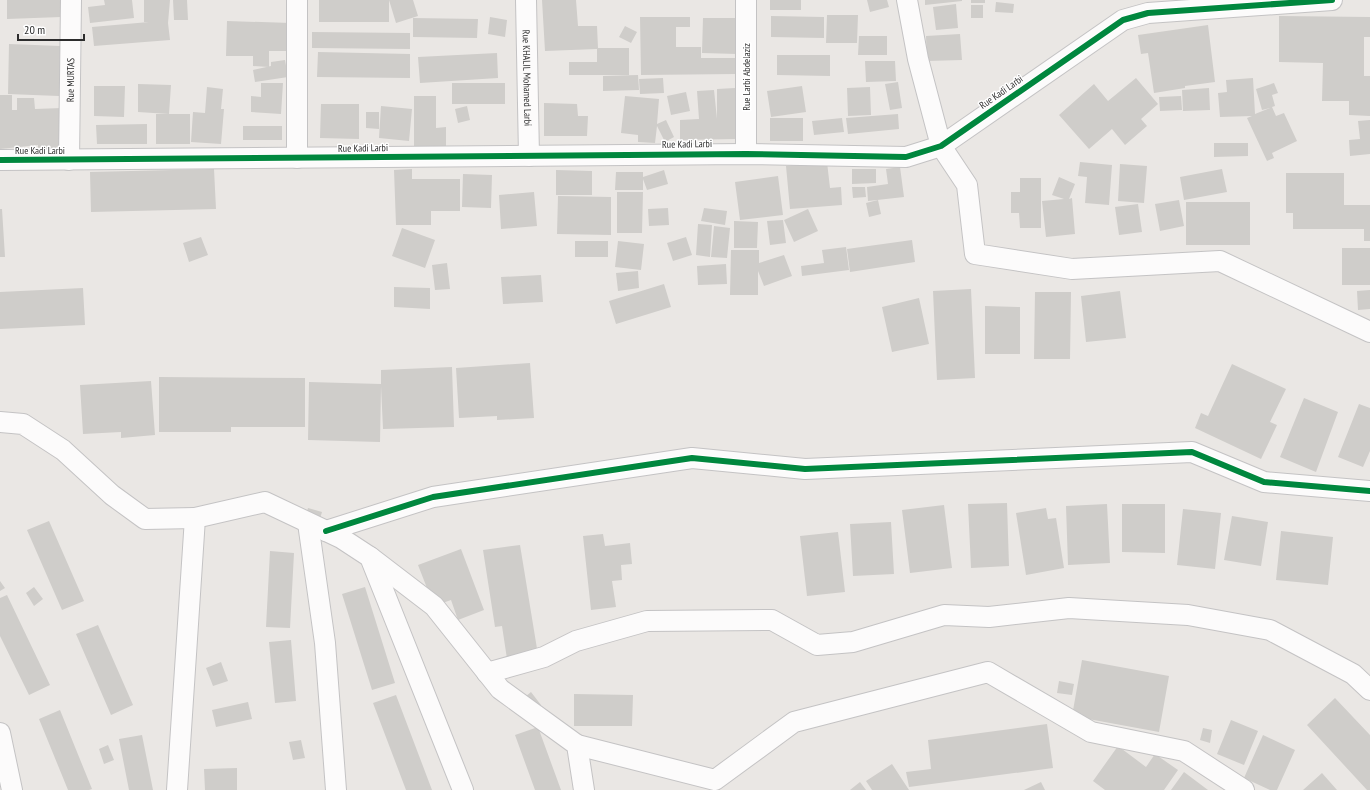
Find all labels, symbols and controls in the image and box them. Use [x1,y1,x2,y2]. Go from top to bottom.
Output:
scale bar [18,16,84,42]
text: 20 m [24,22,45,37]
street label: Rue KHALIL Mohamed Larbi [520,30,535,126]
street label: Rue Larbi Abdelaziz [740,43,753,111]
street label: Rue MURTAS [63,58,77,102]
street label: Rue Kadi Larbi [977,72,1025,112]
street label: Rue Kadi Larbi [662,137,712,151]
street label: Rue Kadi Larbi [338,141,388,155]
street label: Rue Kadi Larbi [15,144,65,157]

